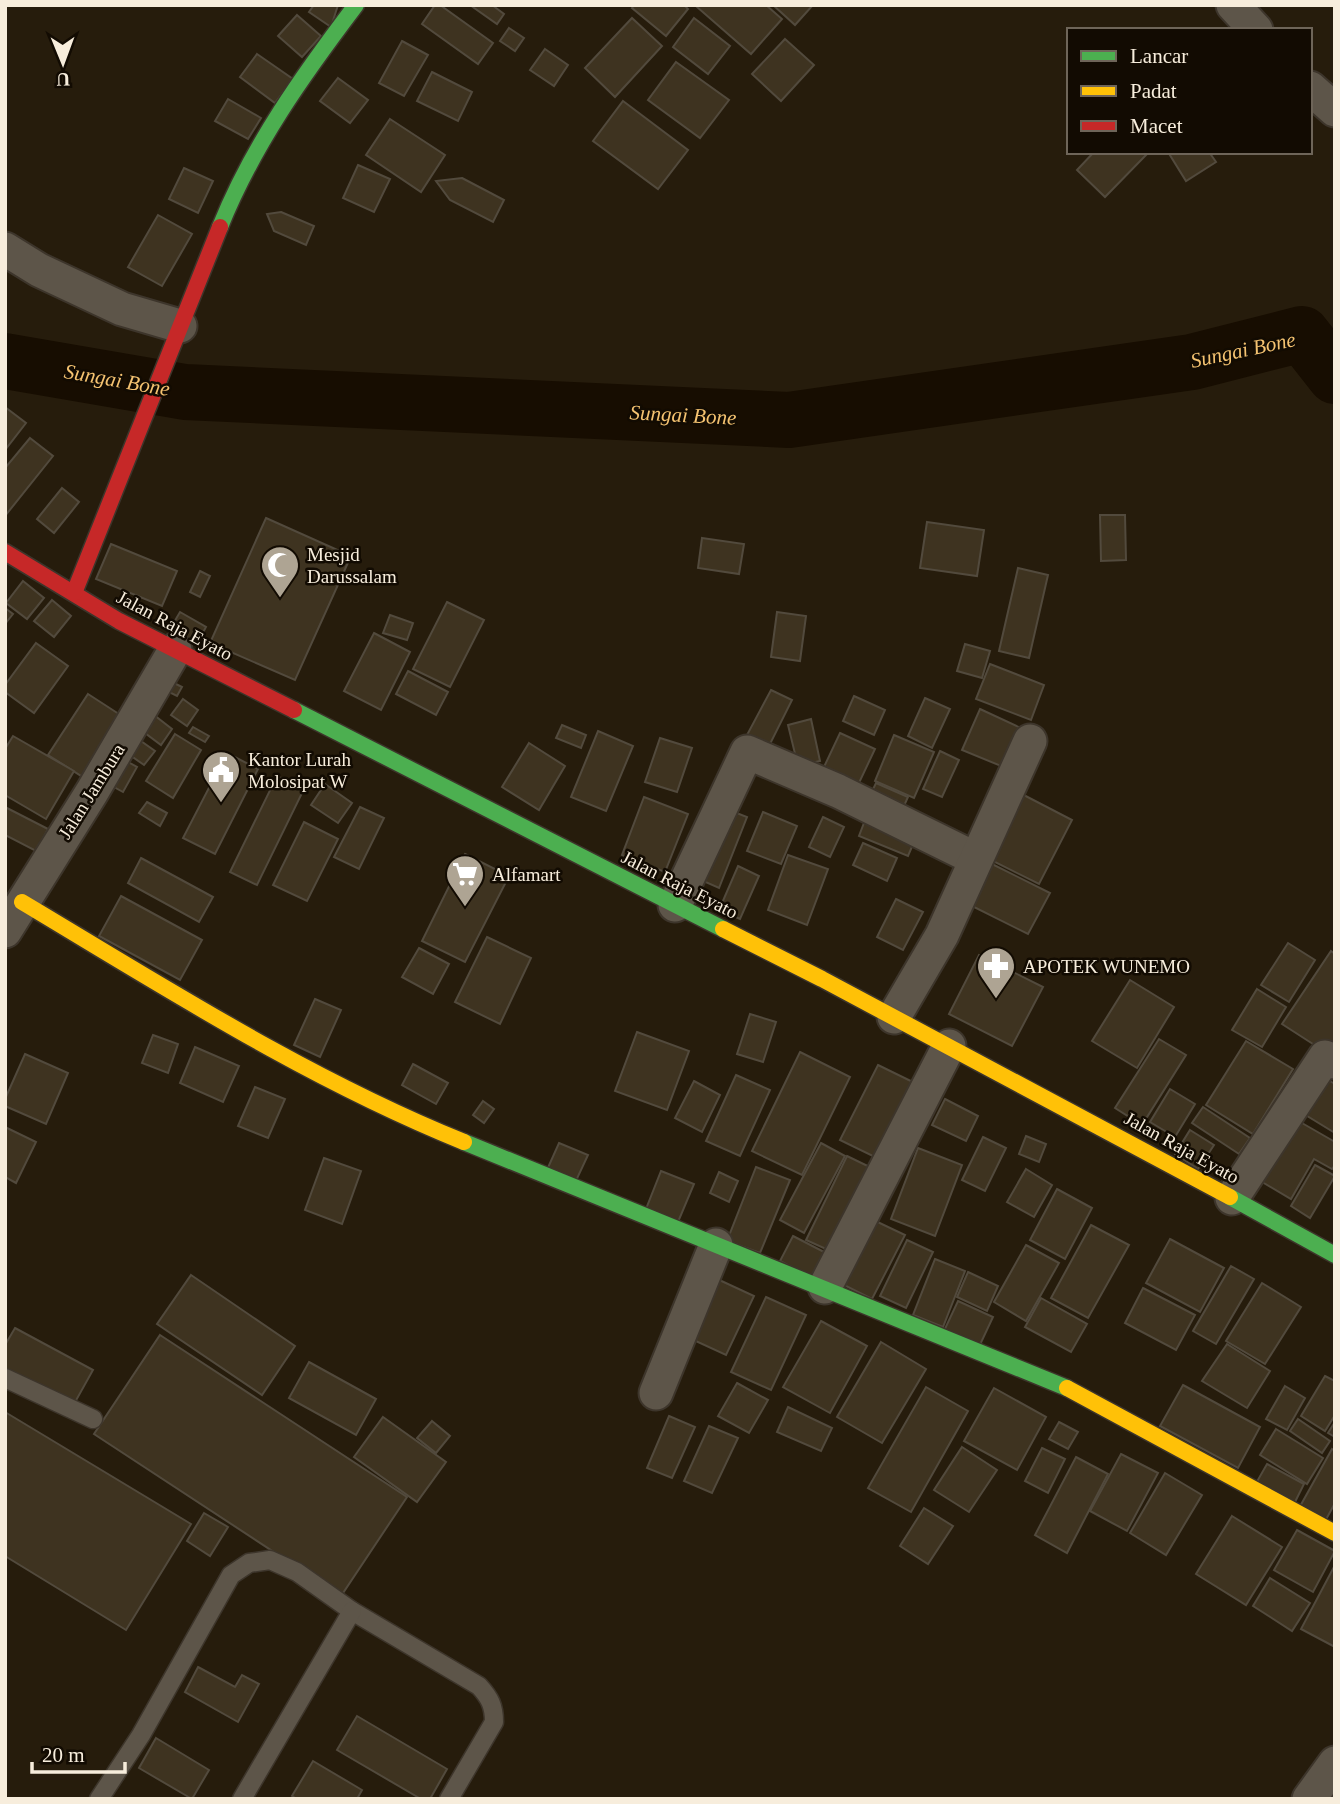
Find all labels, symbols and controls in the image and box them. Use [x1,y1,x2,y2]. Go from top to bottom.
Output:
north arrow [28,28,98,98]
legend [1067,28,1312,154]
text: Lancar [1130,44,1188,68]
text: U [56,69,70,90]
text: Padat [1130,79,1177,103]
text: Macet [1130,114,1183,138]
water label: Sungai Bone [1188,327,1298,373]
water label: Sungai Bone [62,359,172,401]
water label: Sungai Bone [629,400,737,430]
mosque icon: Mesjid Darussalam [259,544,301,599]
place label: Mesjid Darussalam [307,544,397,587]
street label: Jalan Raja Eyato [113,586,236,665]
street label: Jalan Jambura [54,739,129,843]
public building icon: Kantor Lurah Molosipat W [200,749,242,804]
place label: Kantor Lurah Molosipat W [248,749,351,792]
street label: Jalan Raja Eyato [618,846,741,923]
supermarket icon: Alfamart [444,853,486,908]
place label: Alfamart [492,864,561,885]
pharmacy icon: APOTEK WUNEMO [975,945,1017,1000]
place label: APOTEK WUNEMO [1023,956,1190,977]
street label: Jalan Raja Eyato [1121,1107,1243,1188]
scale bar [32,1730,124,1774]
text: 20 m [42,1743,85,1767]

